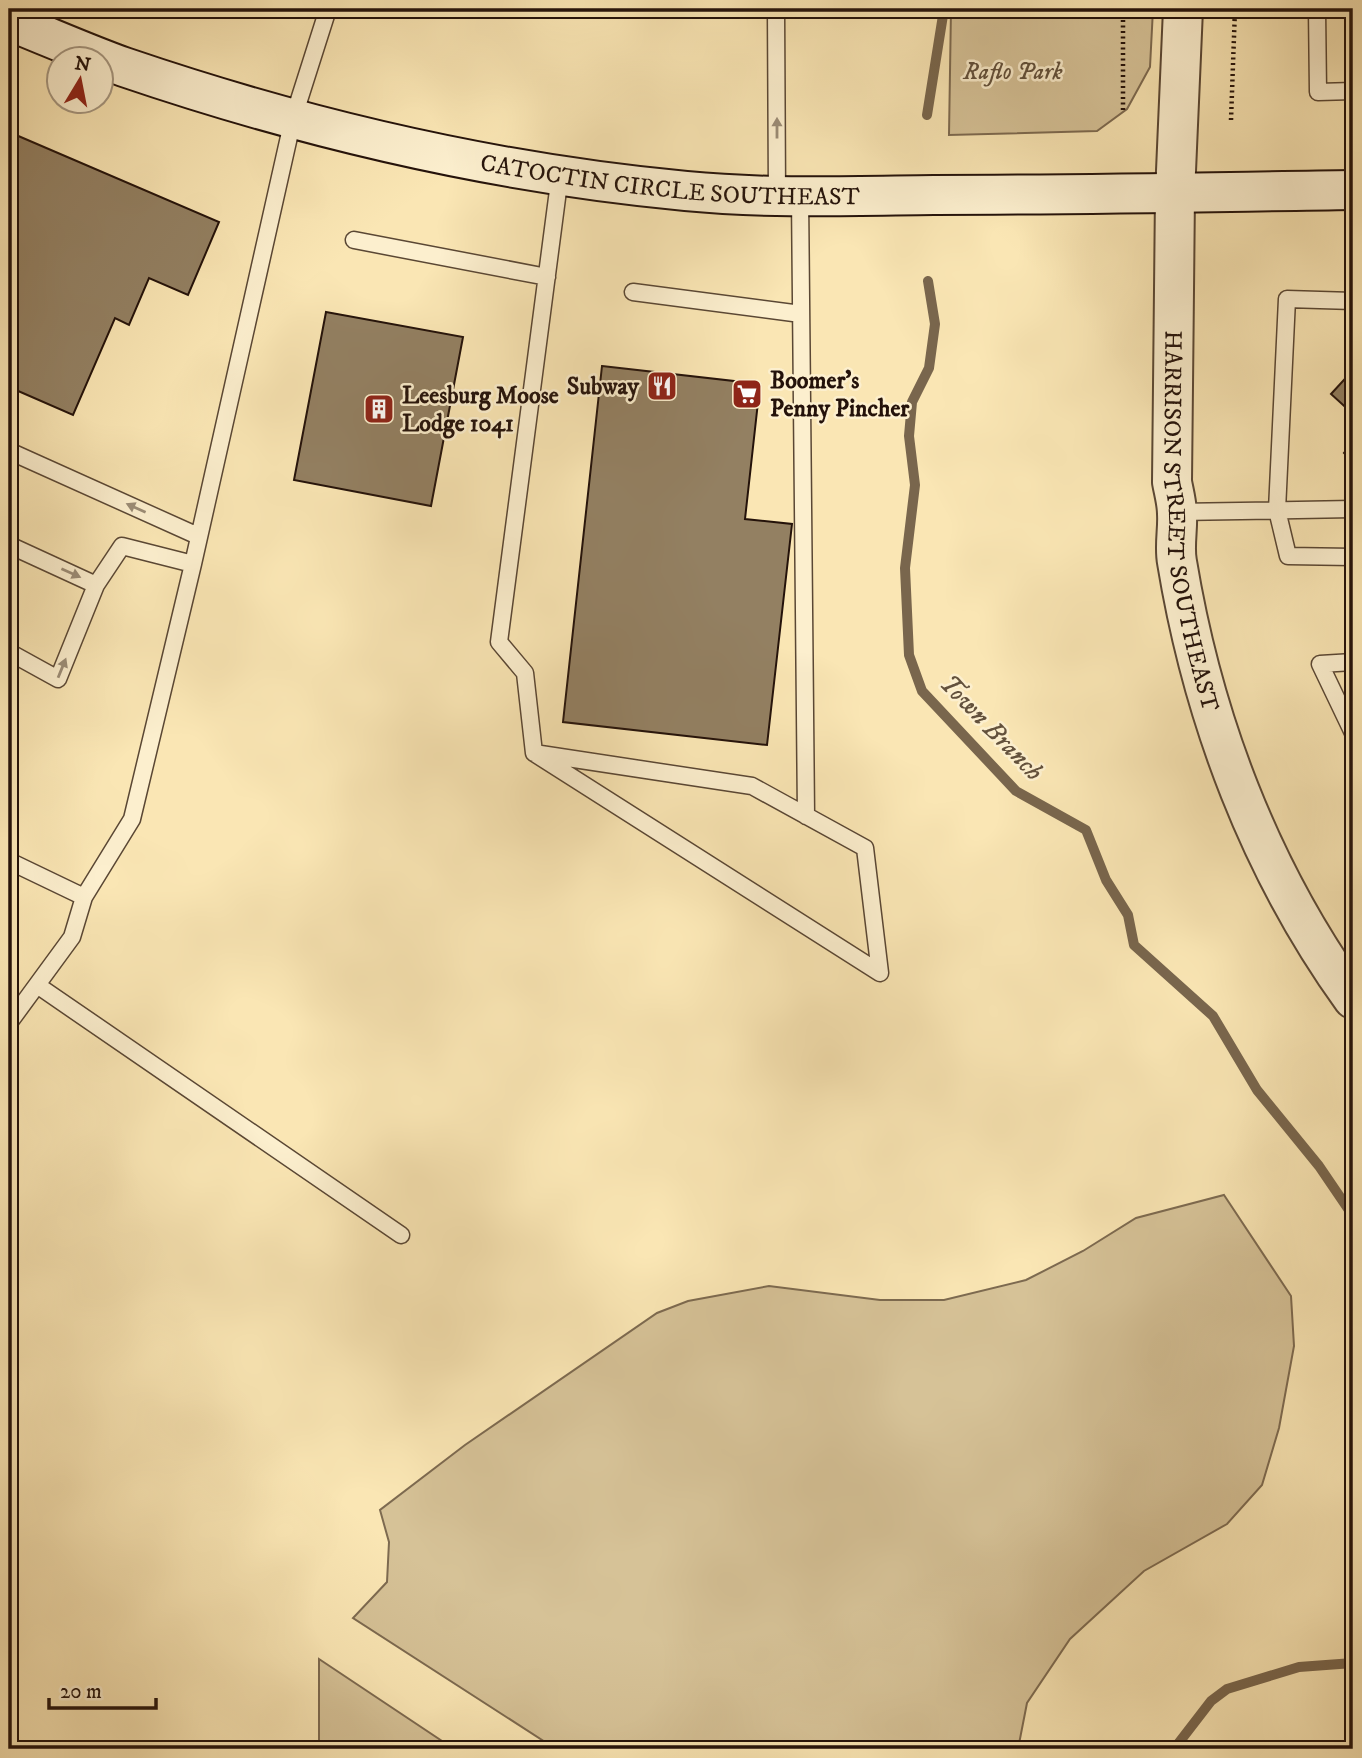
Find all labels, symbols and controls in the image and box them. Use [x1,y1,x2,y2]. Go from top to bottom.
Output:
north arrow [46,46,116,116]
text: N [73,52,93,77]
park label: Raflo Park [962,57,1063,87]
one-way arrow [771,117,783,139]
street label: CATOCTIN CIRCLE SOUTHEAST [478,148,860,212]
street label: HARRISON STREET SOUTHEAST [1155,330,1225,715]
place label: Boomer's Penny Pincher [770,366,910,424]
restaurant icon: Subway [645,369,679,403]
place label: Subway [567,372,640,402]
supermarket icon: Boomer's Penny Pincher [730,377,764,411]
place label: Leesburg Moose Lodge 1041 [402,381,559,439]
building icon: Leesburg Moose Lodge 1041 [362,392,396,426]
one-way arrow [126,502,146,514]
one-way arrow [61,567,81,579]
one-way arrow [57,657,68,678]
water label: Town Branch [932,668,1050,788]
scale bar [49,1667,156,1711]
text: 20 m [60,1679,102,1705]

